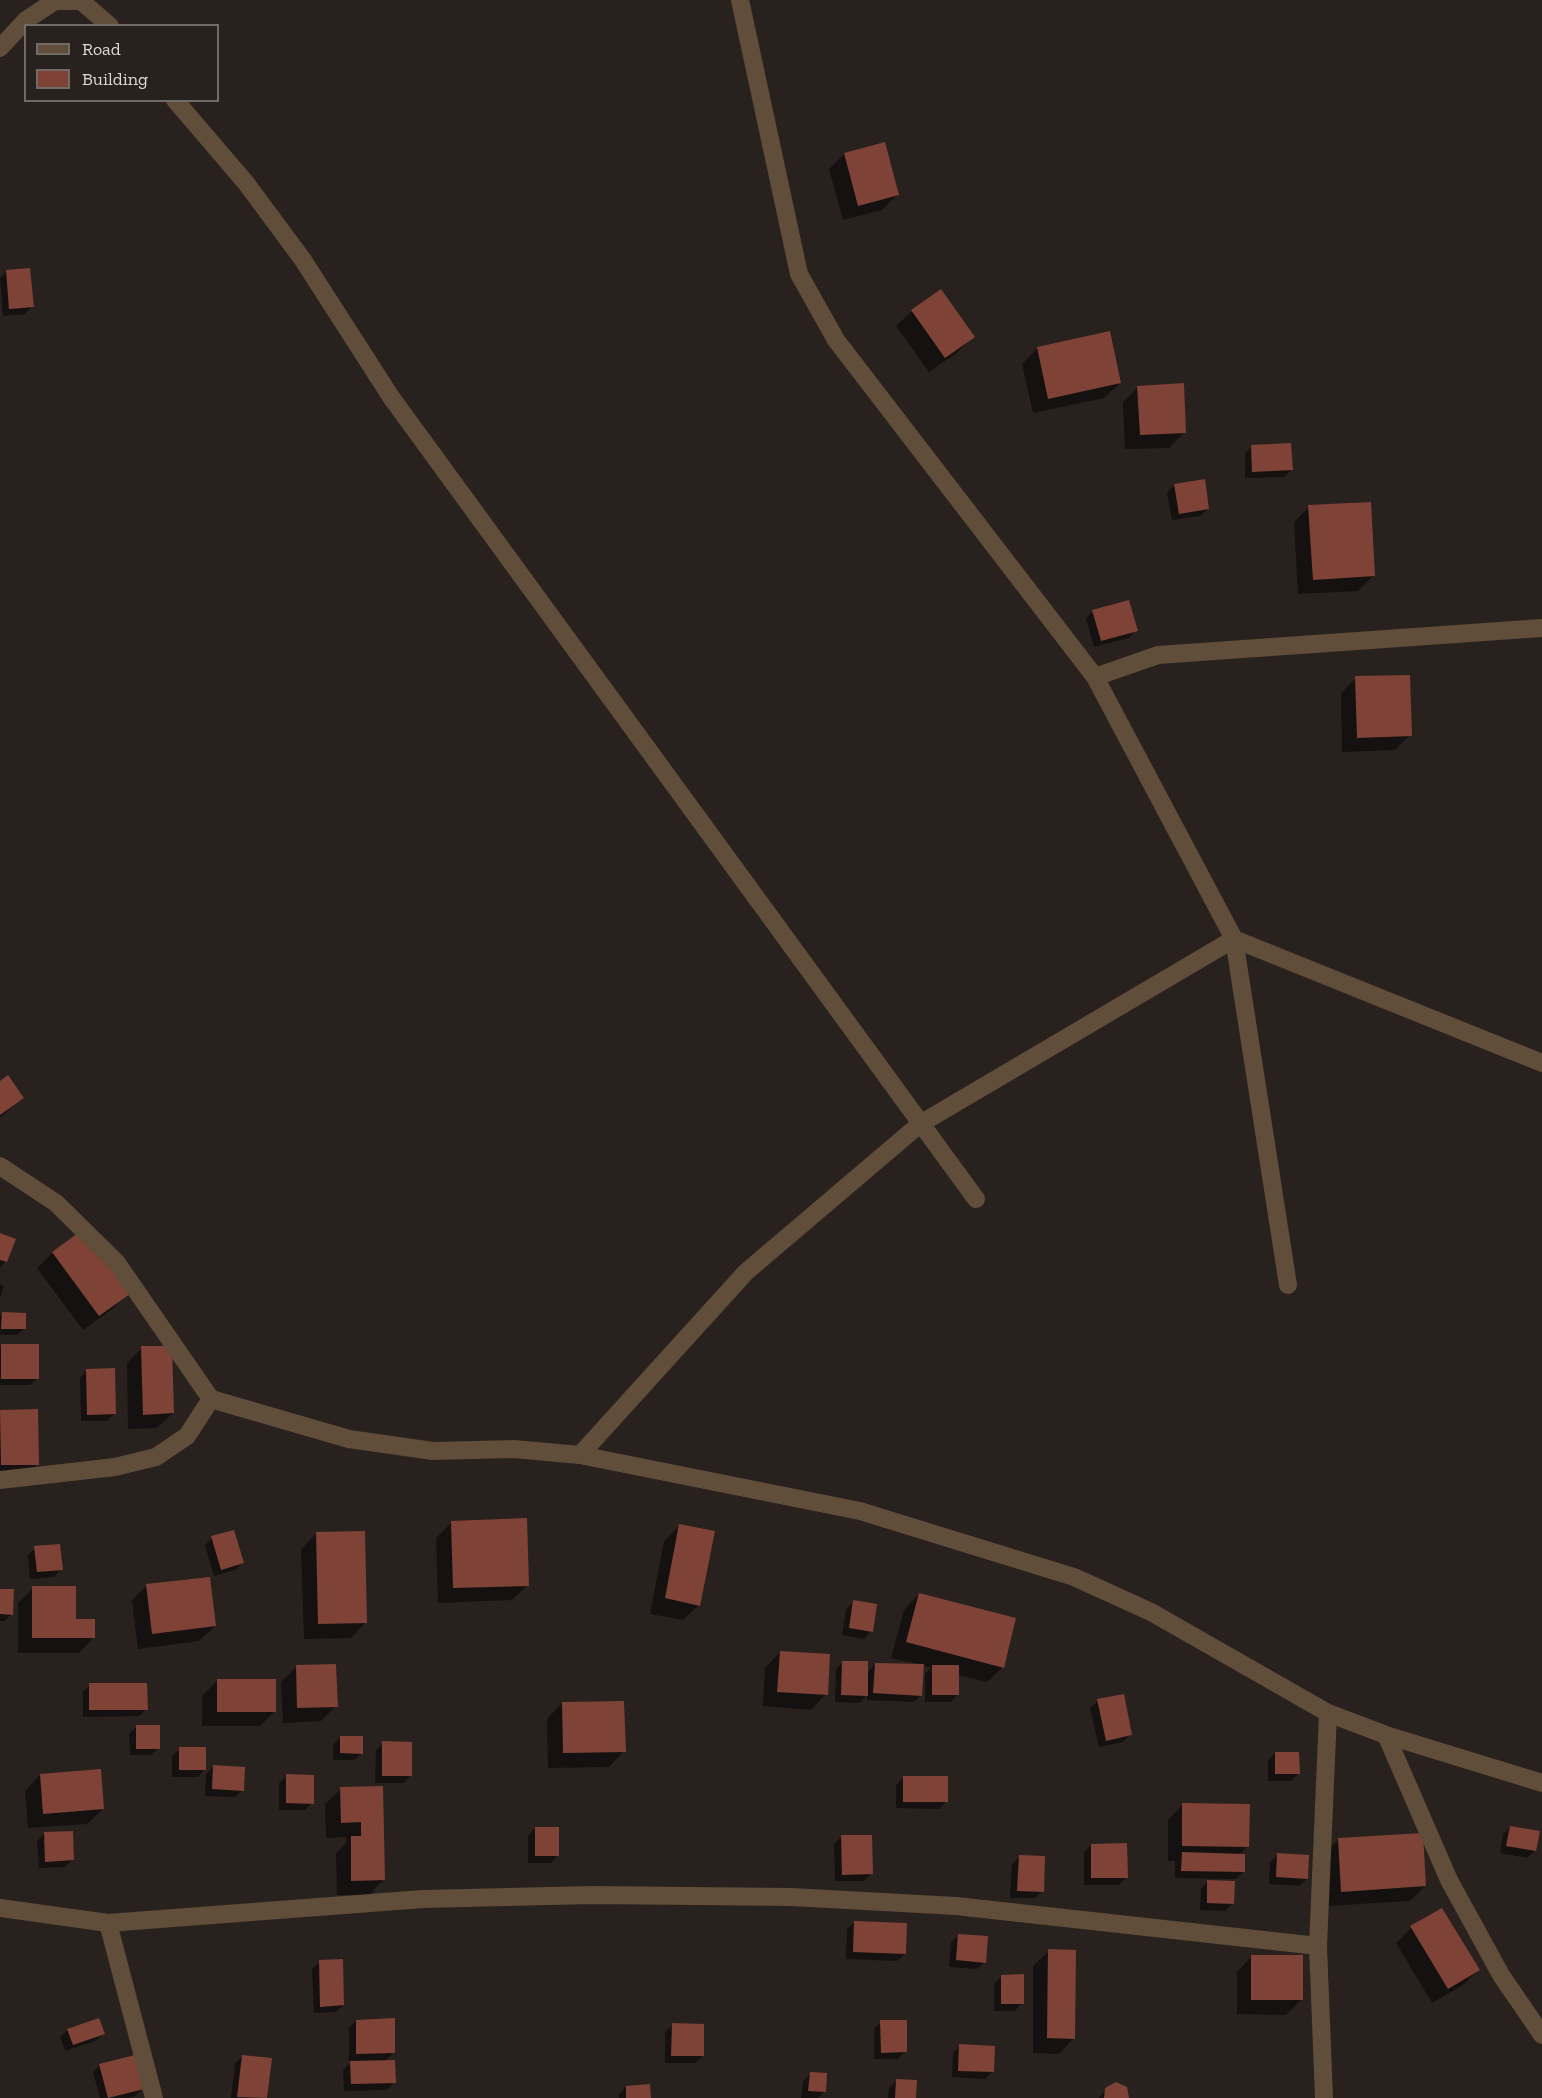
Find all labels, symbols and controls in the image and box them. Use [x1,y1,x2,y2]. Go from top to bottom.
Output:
legend [24,24,219,102]
text: Road [82,38,121,60]
text: Building [82,68,148,90]

